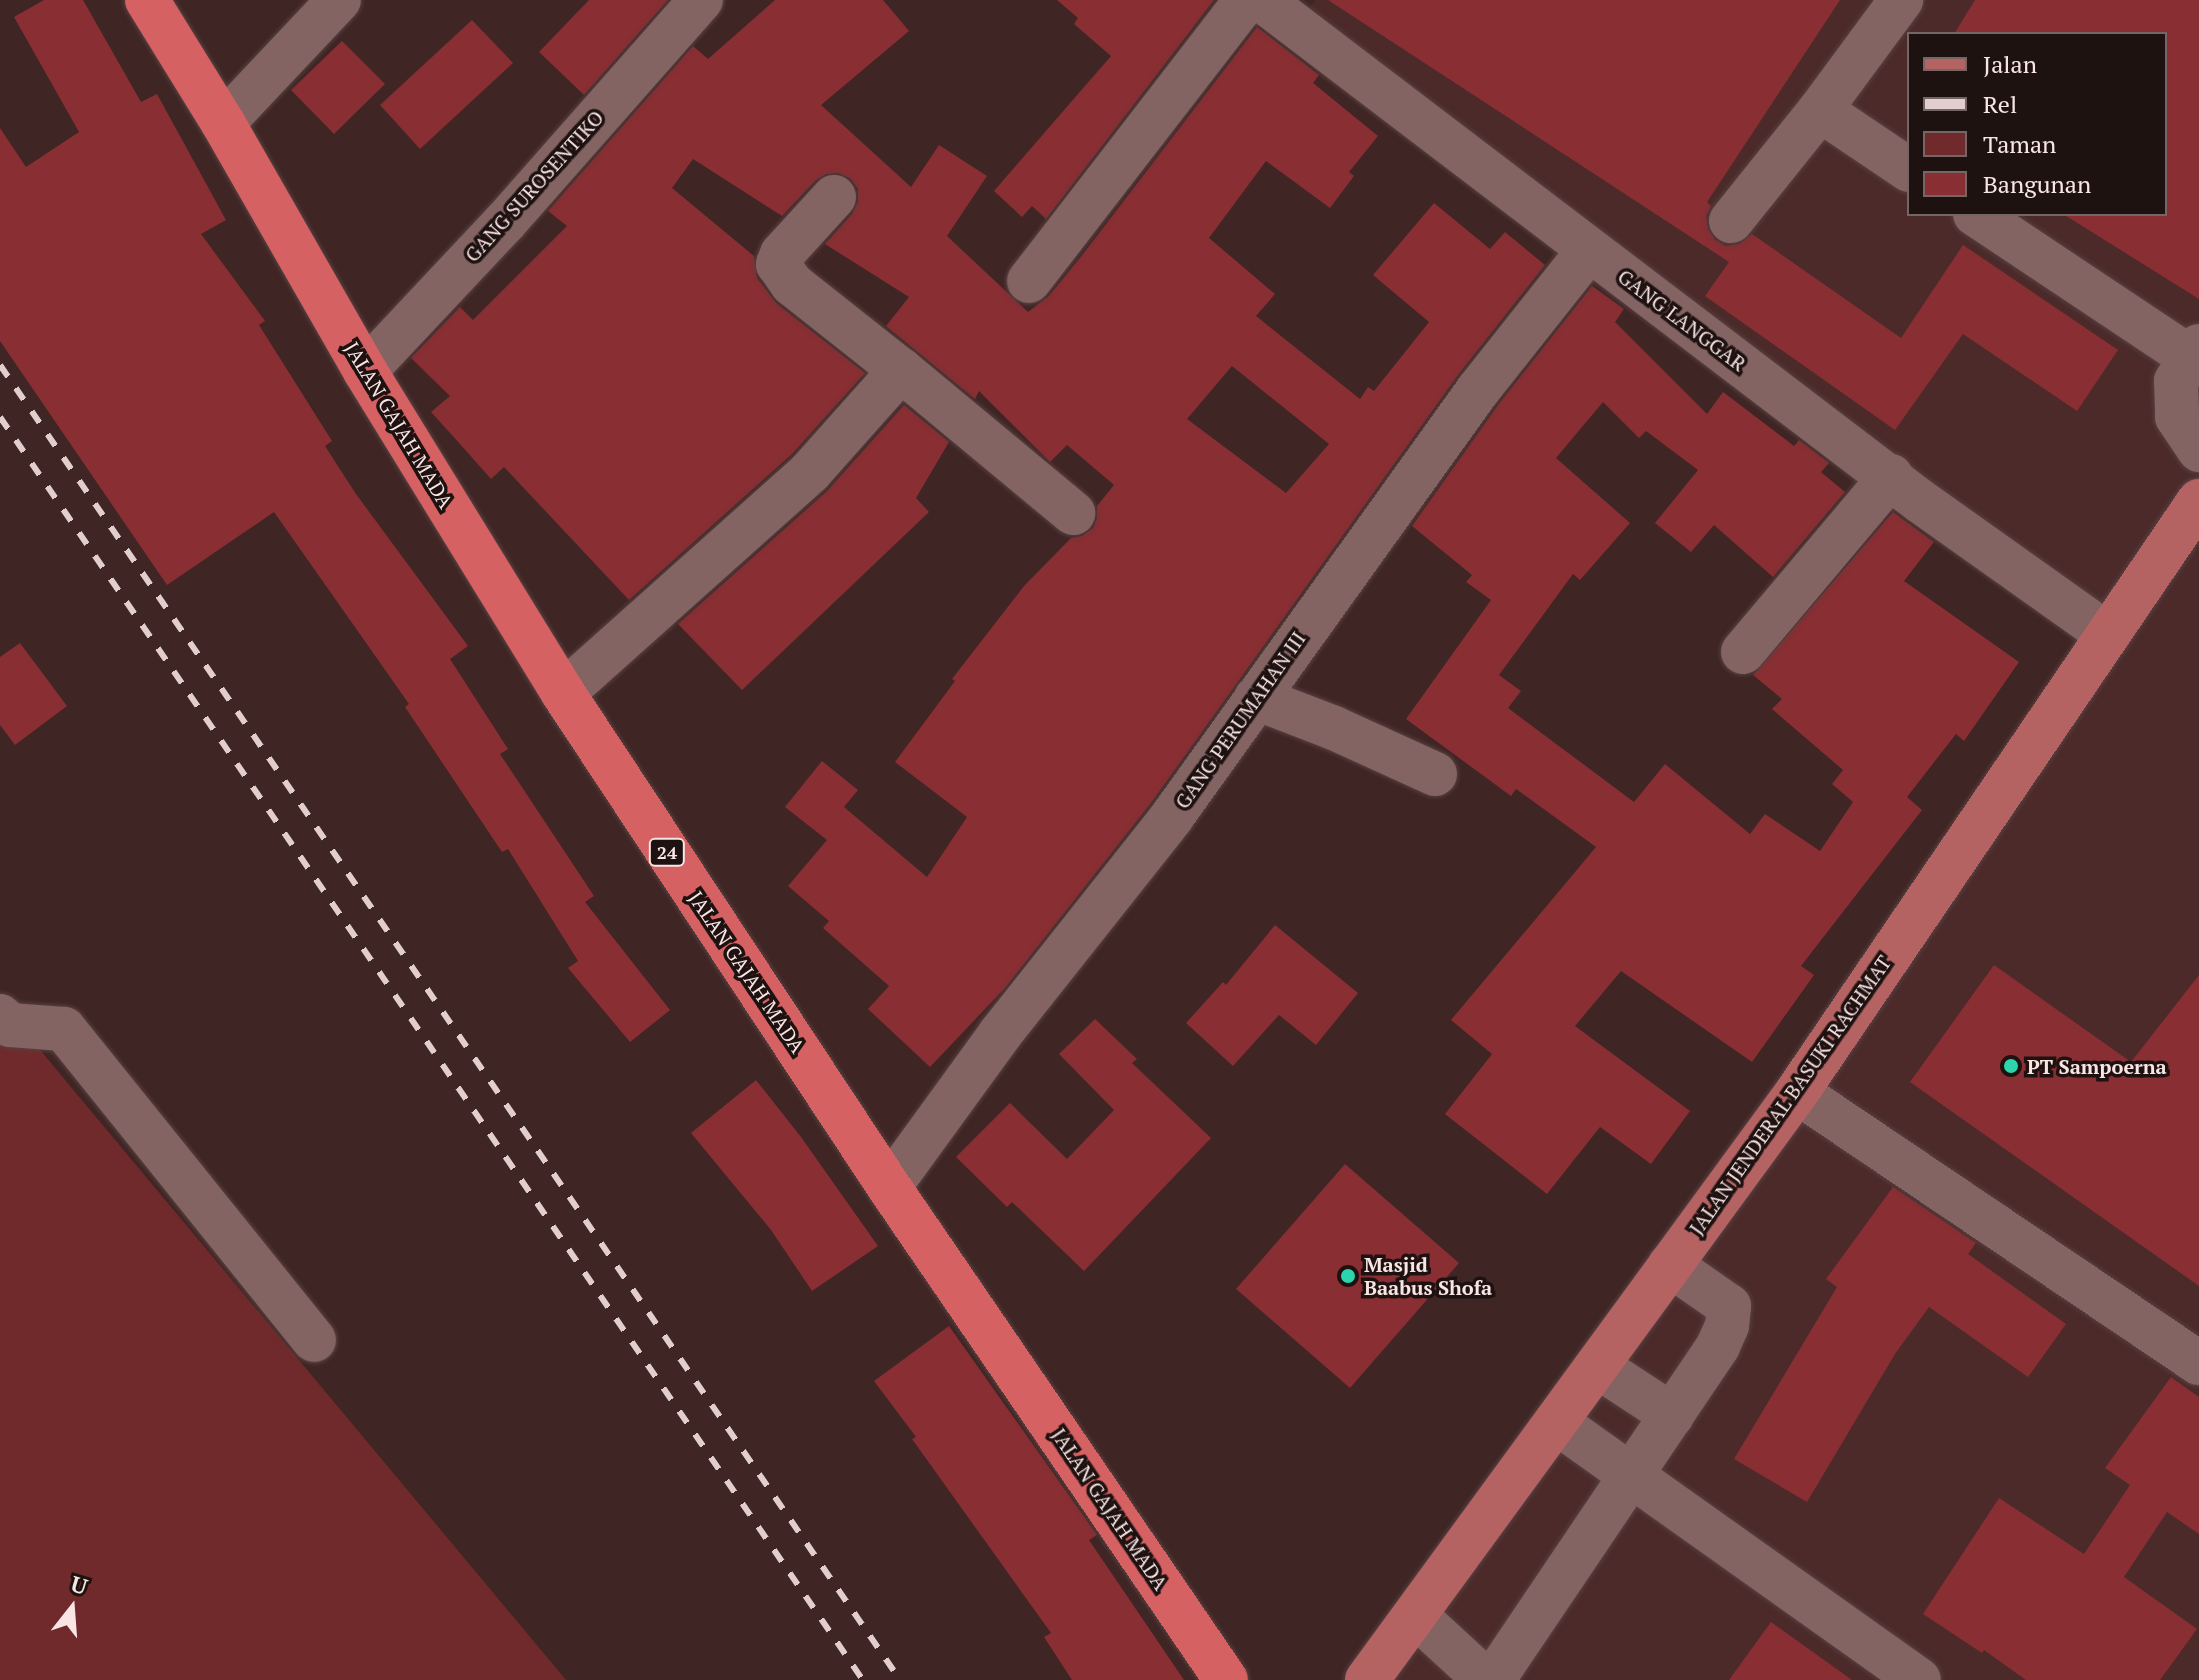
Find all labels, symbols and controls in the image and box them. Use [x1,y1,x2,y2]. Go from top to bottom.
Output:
legend [1907,32,2167,216]
text: Jalan [1983,48,2037,80]
text: Rel [1983,88,2017,120]
street label: GANG SUROSENTIKO [460,105,608,267]
text: Taman [1983,128,2056,160]
text: Bangunan [1983,168,2091,200]
street label: GANG LANGGAR [1613,264,1751,376]
street label: JALAN GAJAH MADA [340,338,458,512]
street label: GANG PERUMAHAN III [1170,627,1310,813]
road number: 24 [647,838,687,866]
street label: JALAN GAJAH MADA [684,887,810,1057]
street label: JALAN JENDERAL BASUKI RACHMAT [1684,951,1896,1239]
place label: PT Sampoerna [2027,1054,2167,1078]
marker: PT Sampoerna [2002,1057,2020,1075]
place label: Masjid Baabus Shofa [1364,1252,1492,1299]
marker: Masjid Baabus Shofa [1339,1267,1357,1285]
street label: JALAN GAJAH MADA [1047,1424,1173,1594]
north arrow [32,1568,112,1648]
text: U [67,1568,91,1601]

